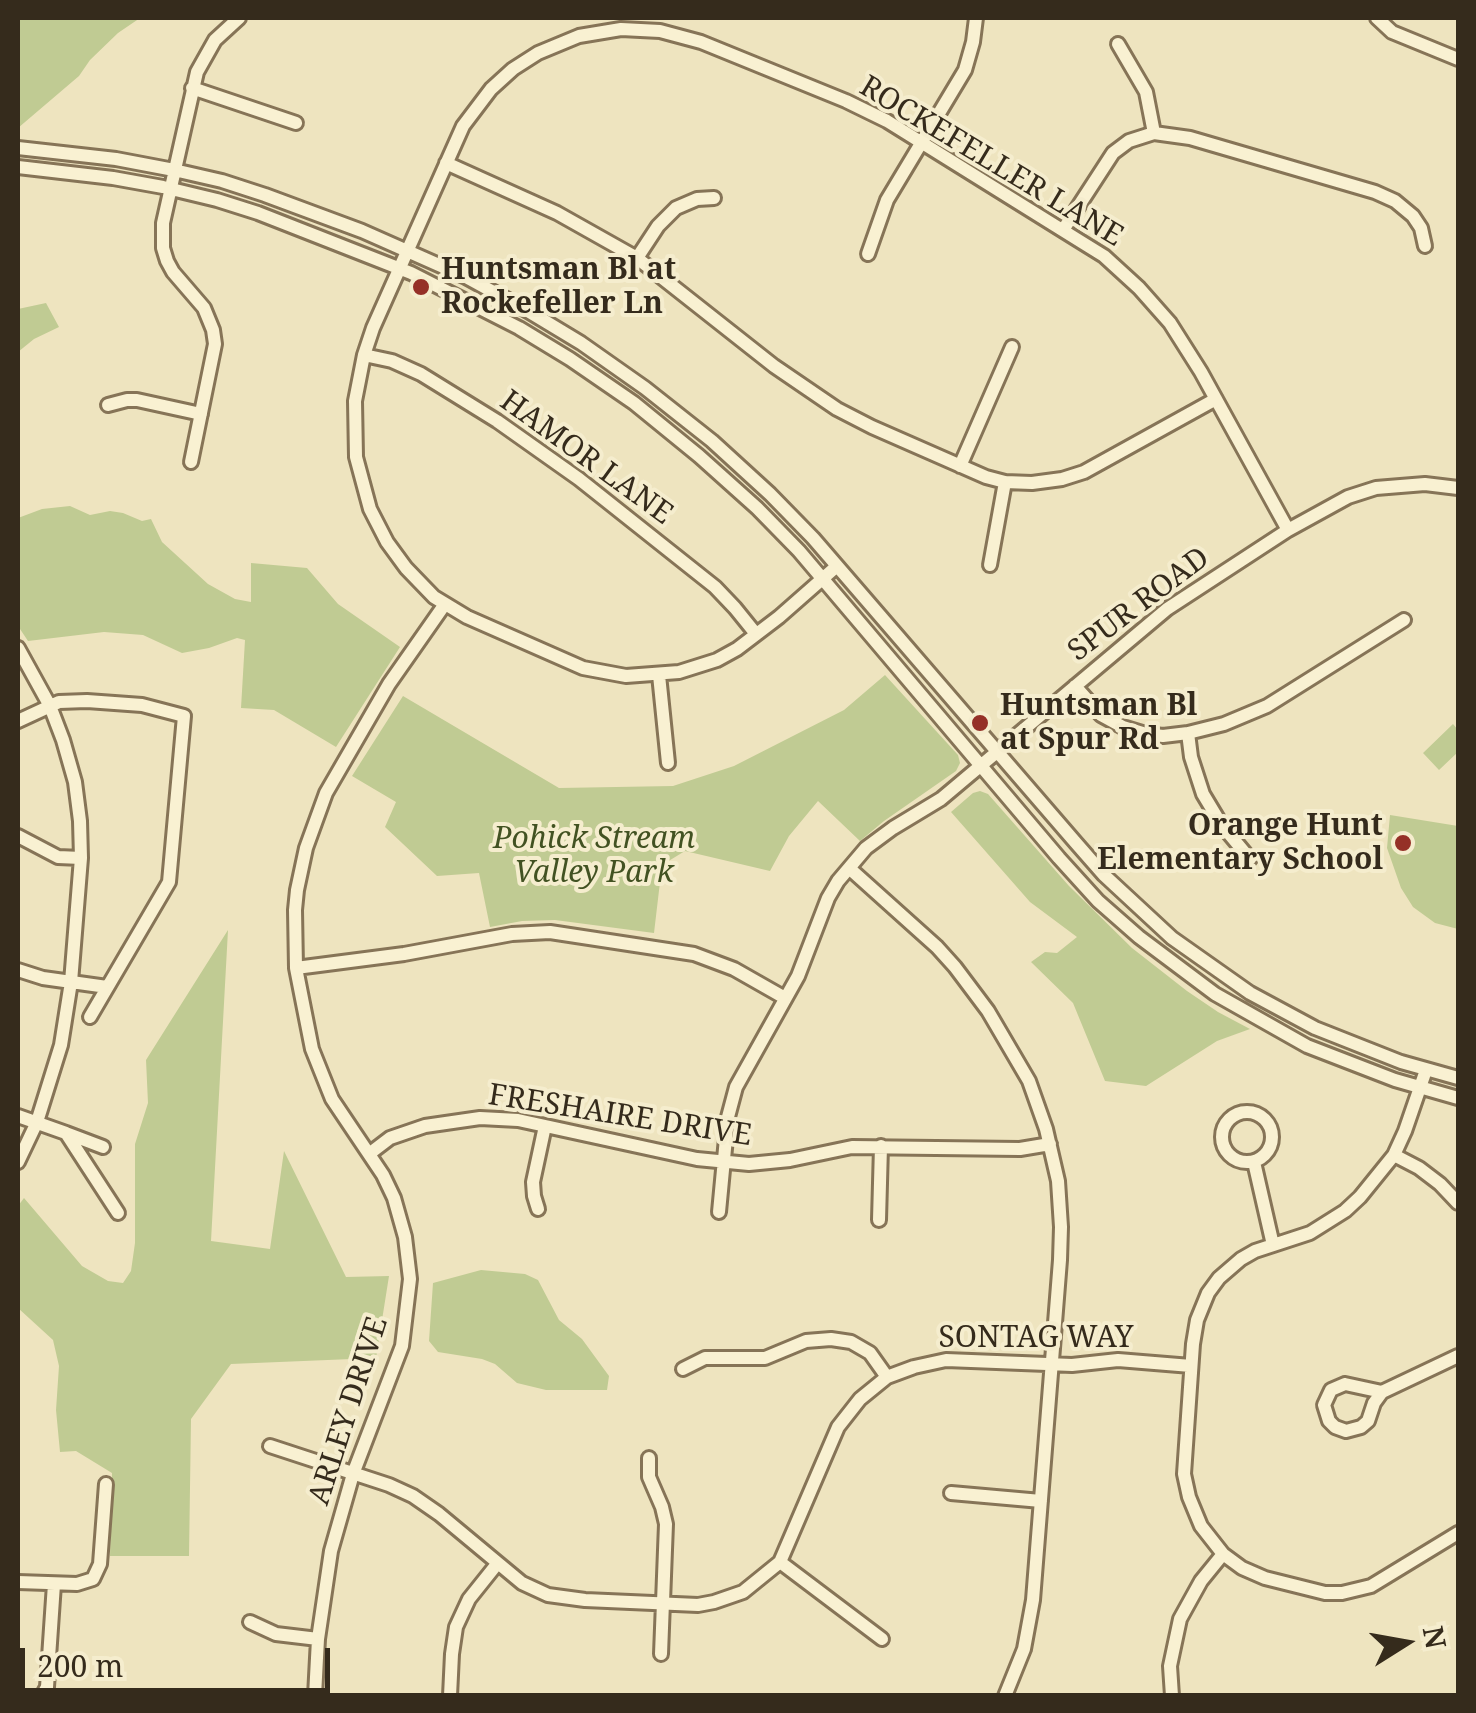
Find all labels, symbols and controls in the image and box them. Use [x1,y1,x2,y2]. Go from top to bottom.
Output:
street label: ROCKEFELLER LANE [853,69,1129,255]
place label: Huntsman Bl at Rockefeller Ln [441,252,676,322]
marker: Huntsman Bl at Rockefeller Ln [410,276,432,298]
street label: HAMOR LANE [493,383,679,533]
street label: SPUR ROAD [1061,540,1217,670]
place label: Huntsman Bl at Spur Rd [1000,688,1197,758]
marker: Huntsman Bl at Spur Rd [969,712,991,734]
place label: Orange Hunt Elementary School [1097,808,1383,878]
park label: Pohick Stream Valley Park [493,821,695,892]
marker: Orange Hunt Elementary School [1392,832,1414,854]
street label: FRESHAIRE DRIVE [486,1077,754,1155]
street label: ARLEY DRIVE [302,1312,396,1510]
street label: SONTAG WAY [939,1320,1133,1356]
north arrow [1356,1593,1456,1693]
text: N [1415,1623,1456,1652]
scale bar [25,1628,335,1690]
text: 200 m [37,1645,123,1686]

